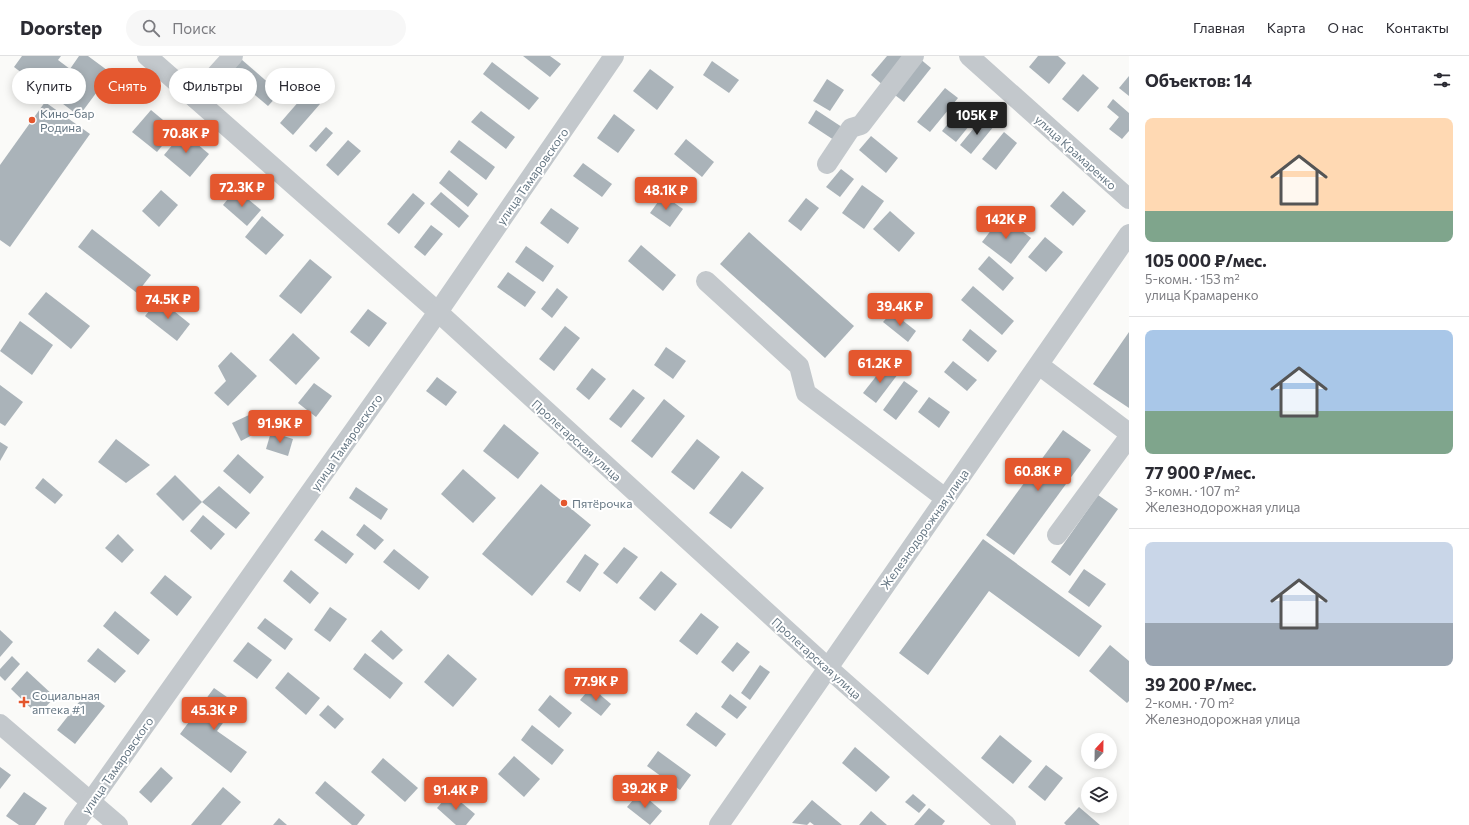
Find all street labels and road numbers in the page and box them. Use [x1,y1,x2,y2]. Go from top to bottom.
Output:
street label: улица Крамаренко [1032,112,1120,192]
street label: улица Тамаровского [493,125,571,227]
street label: улица Тамаровского [307,391,385,493]
street label: Пролетарская улица [530,396,624,484]
street label: Железнодорожная улица [877,466,971,592]
street label: Пролетарская улица [770,614,864,702]
street label: улица Тамаровского [78,714,156,816]

